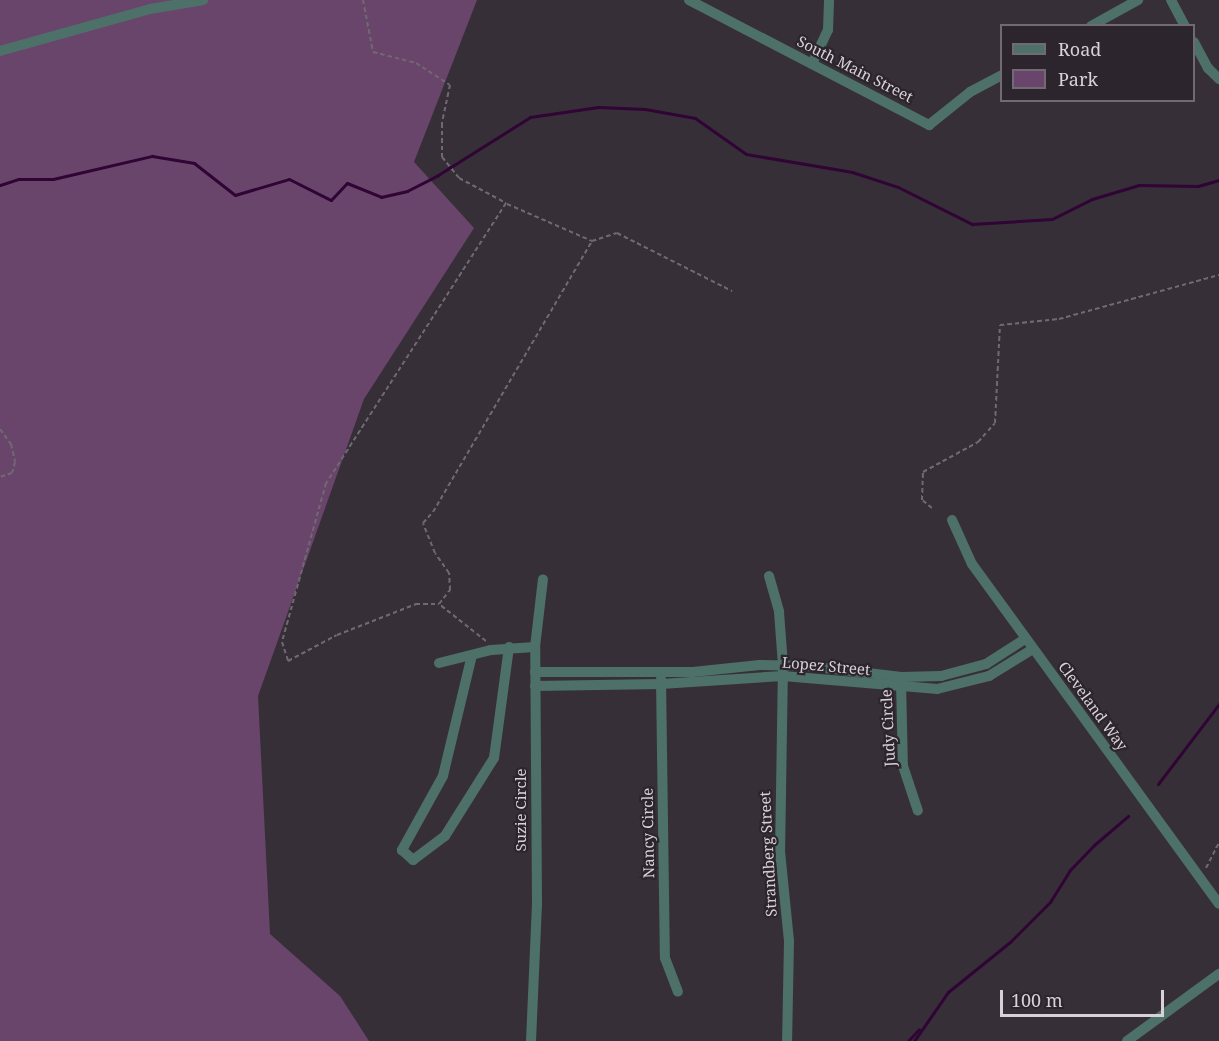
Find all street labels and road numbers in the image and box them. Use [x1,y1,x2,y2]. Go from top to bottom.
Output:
street label: South Main Street [794,32,916,106]
street label: Lopez Street [781,653,871,679]
street label: Cleveland Way [1055,658,1131,754]
street label: Judy Circle [877,689,899,767]
street label: Suzie Circle [512,768,530,852]
street label: Nancy Circle [638,788,658,878]
street label: Strandberg Street [756,791,780,917]

